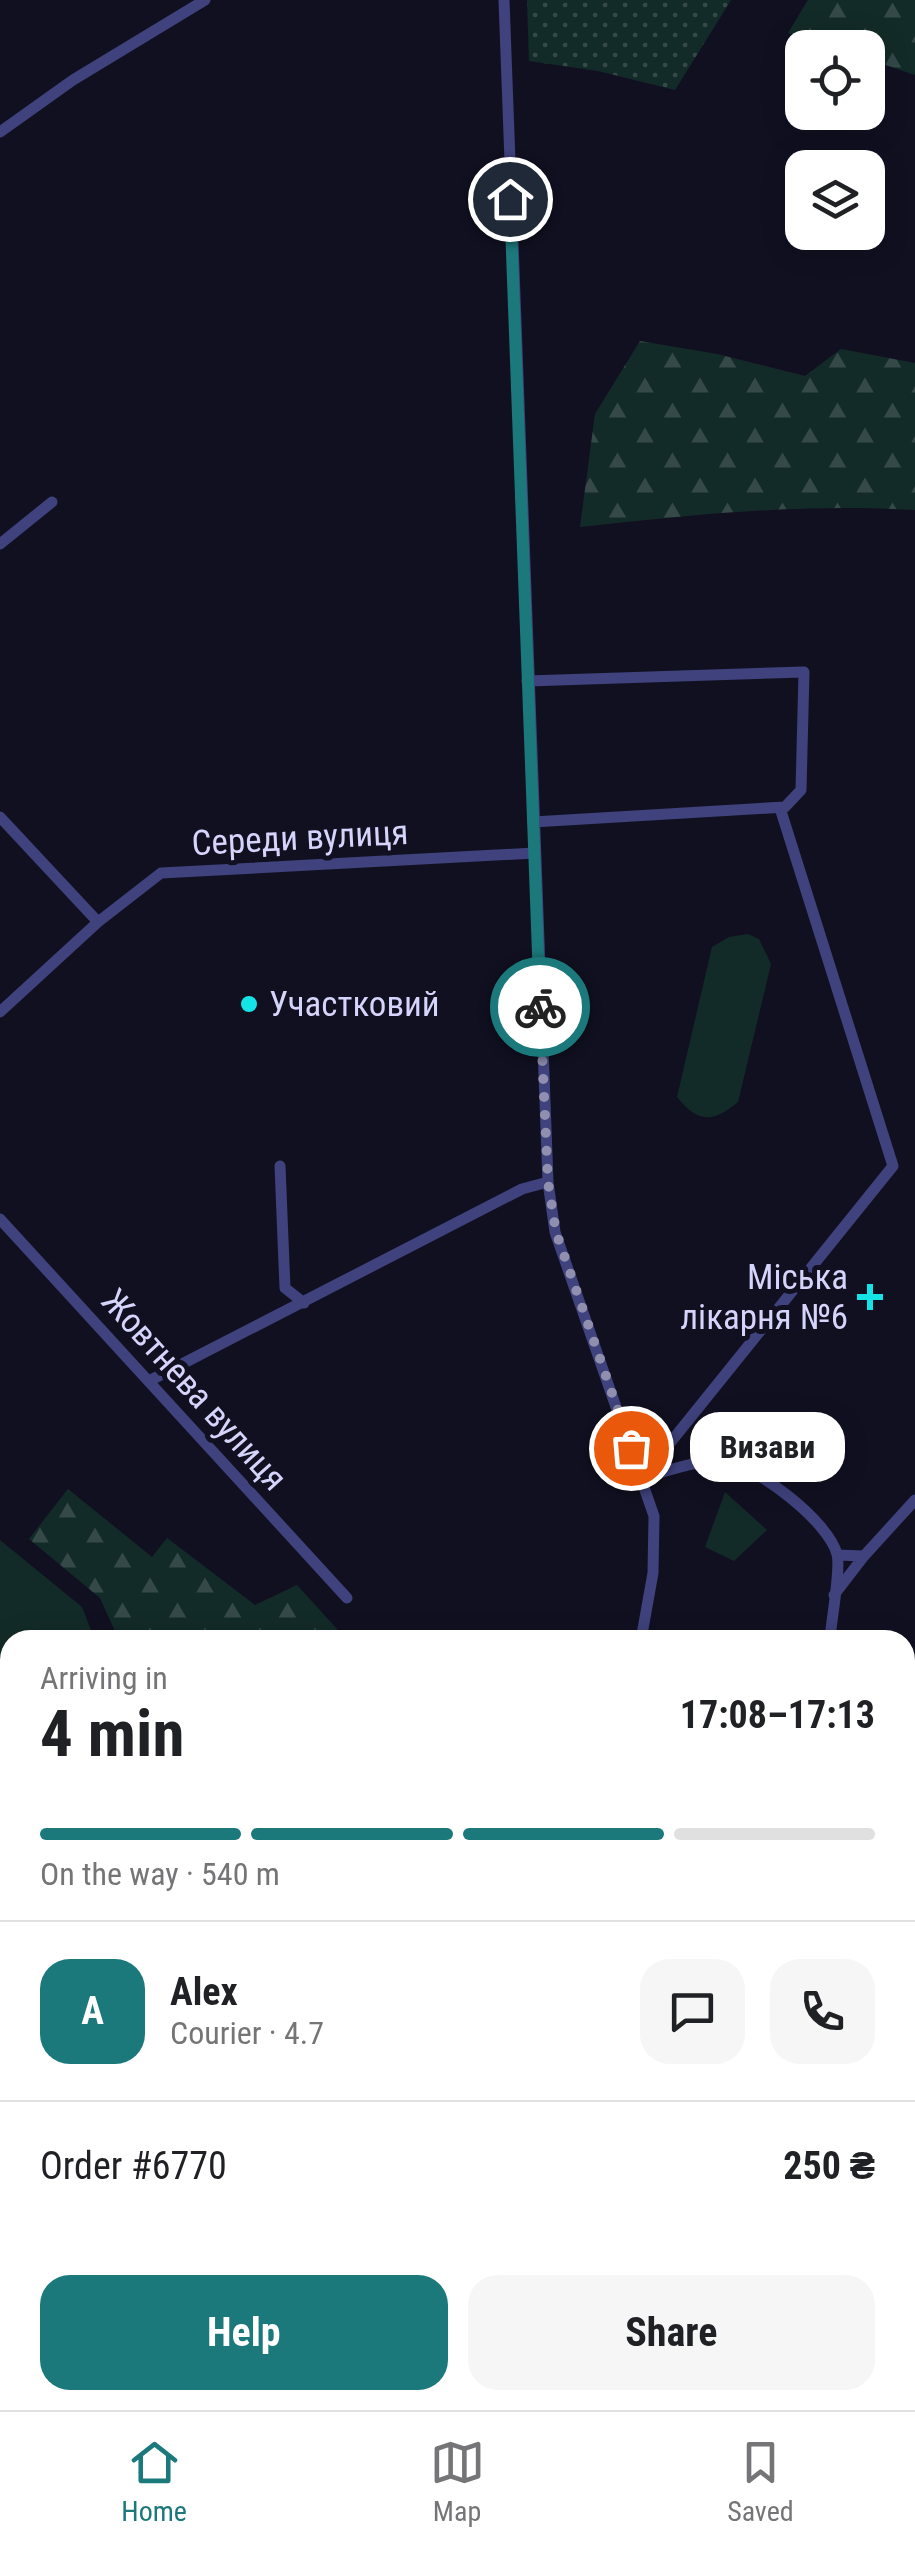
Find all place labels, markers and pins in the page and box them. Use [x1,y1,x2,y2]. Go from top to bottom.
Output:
pin [468,157,553,242]
place label: Участковий [269,984,440,1025]
marker: Участковий [238,993,260,1015]
place label: Міська лікарня №6 [680,1257,848,1338]
marker: Міська лікарня №6 [857,1284,883,1310]
pin [589,1406,674,1491]
callout: Визави [691,1413,846,1483]

